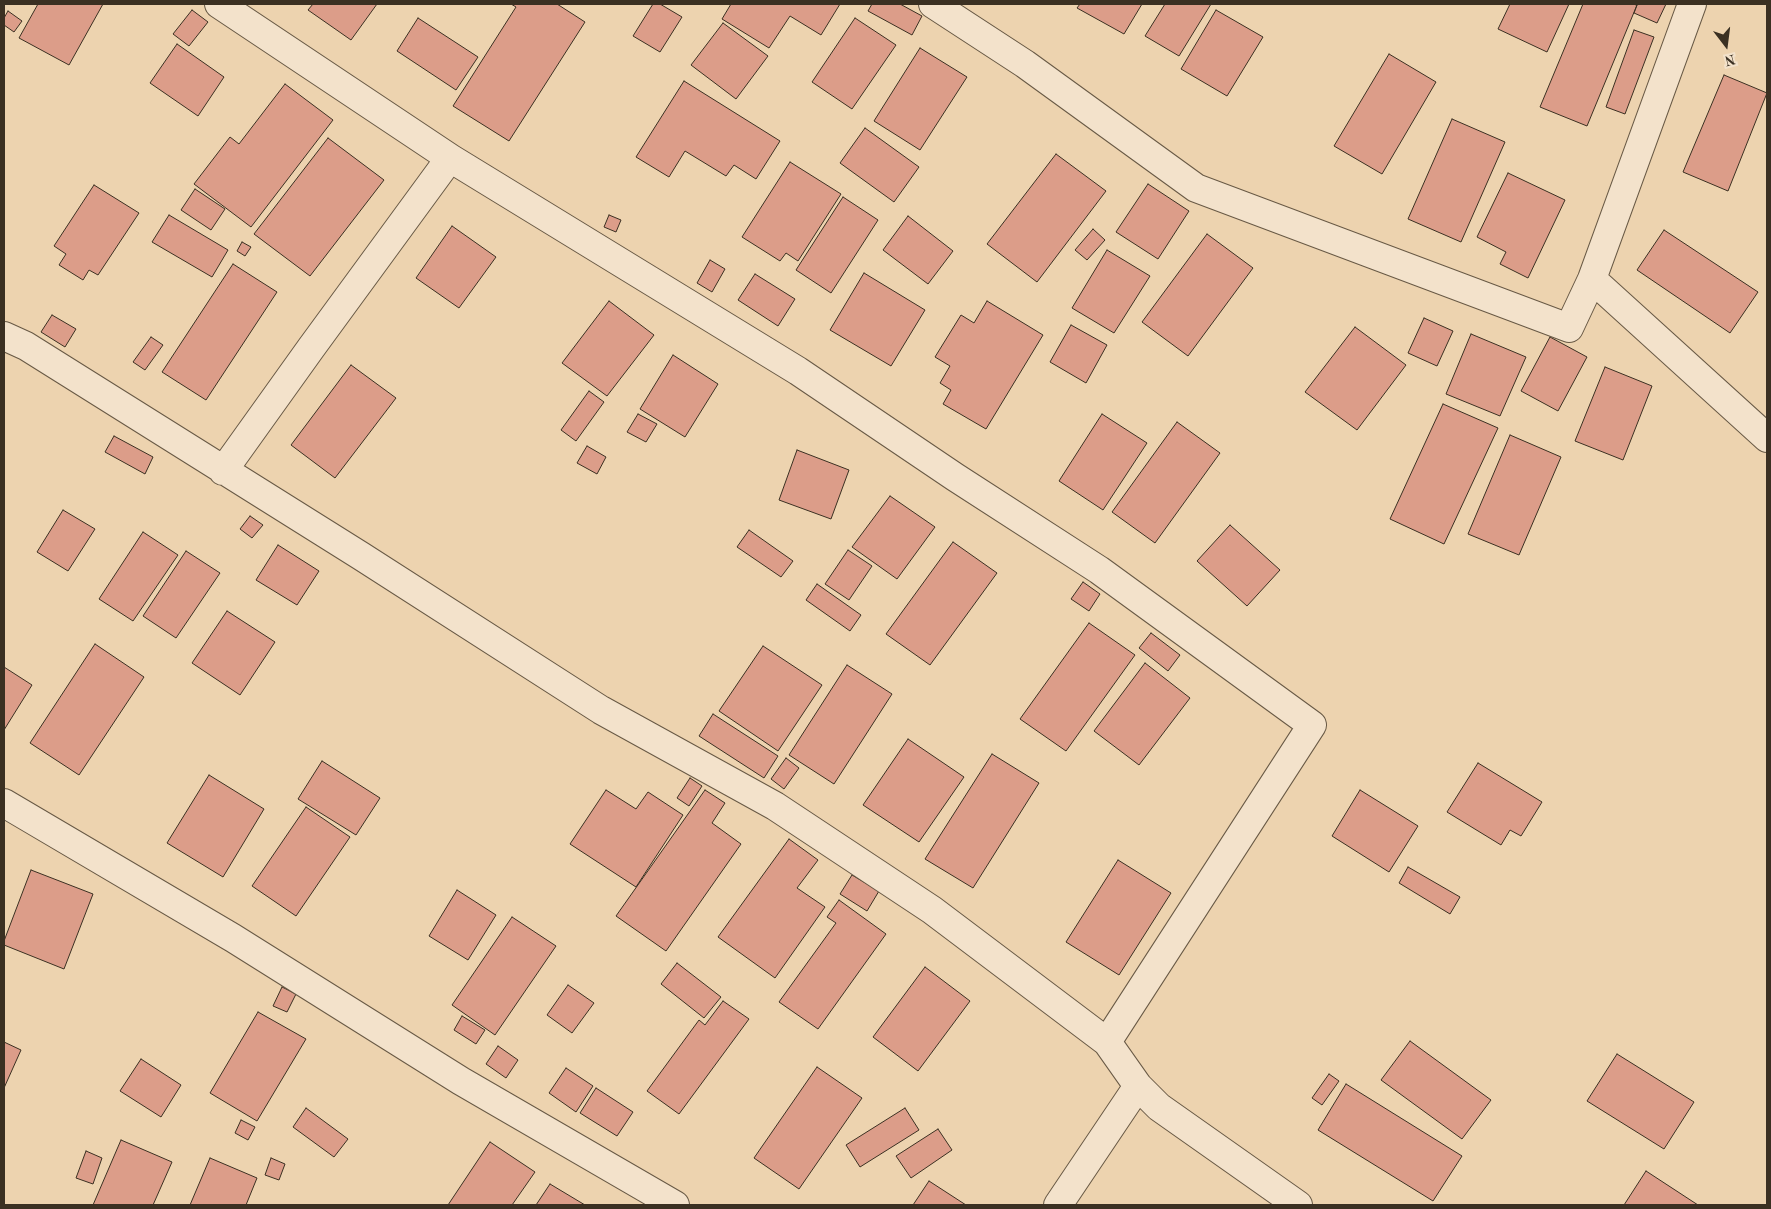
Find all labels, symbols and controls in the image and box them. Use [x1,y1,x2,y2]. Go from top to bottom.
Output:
north arrow [1701,20,1751,70]
text: N [1723,51,1737,68]

